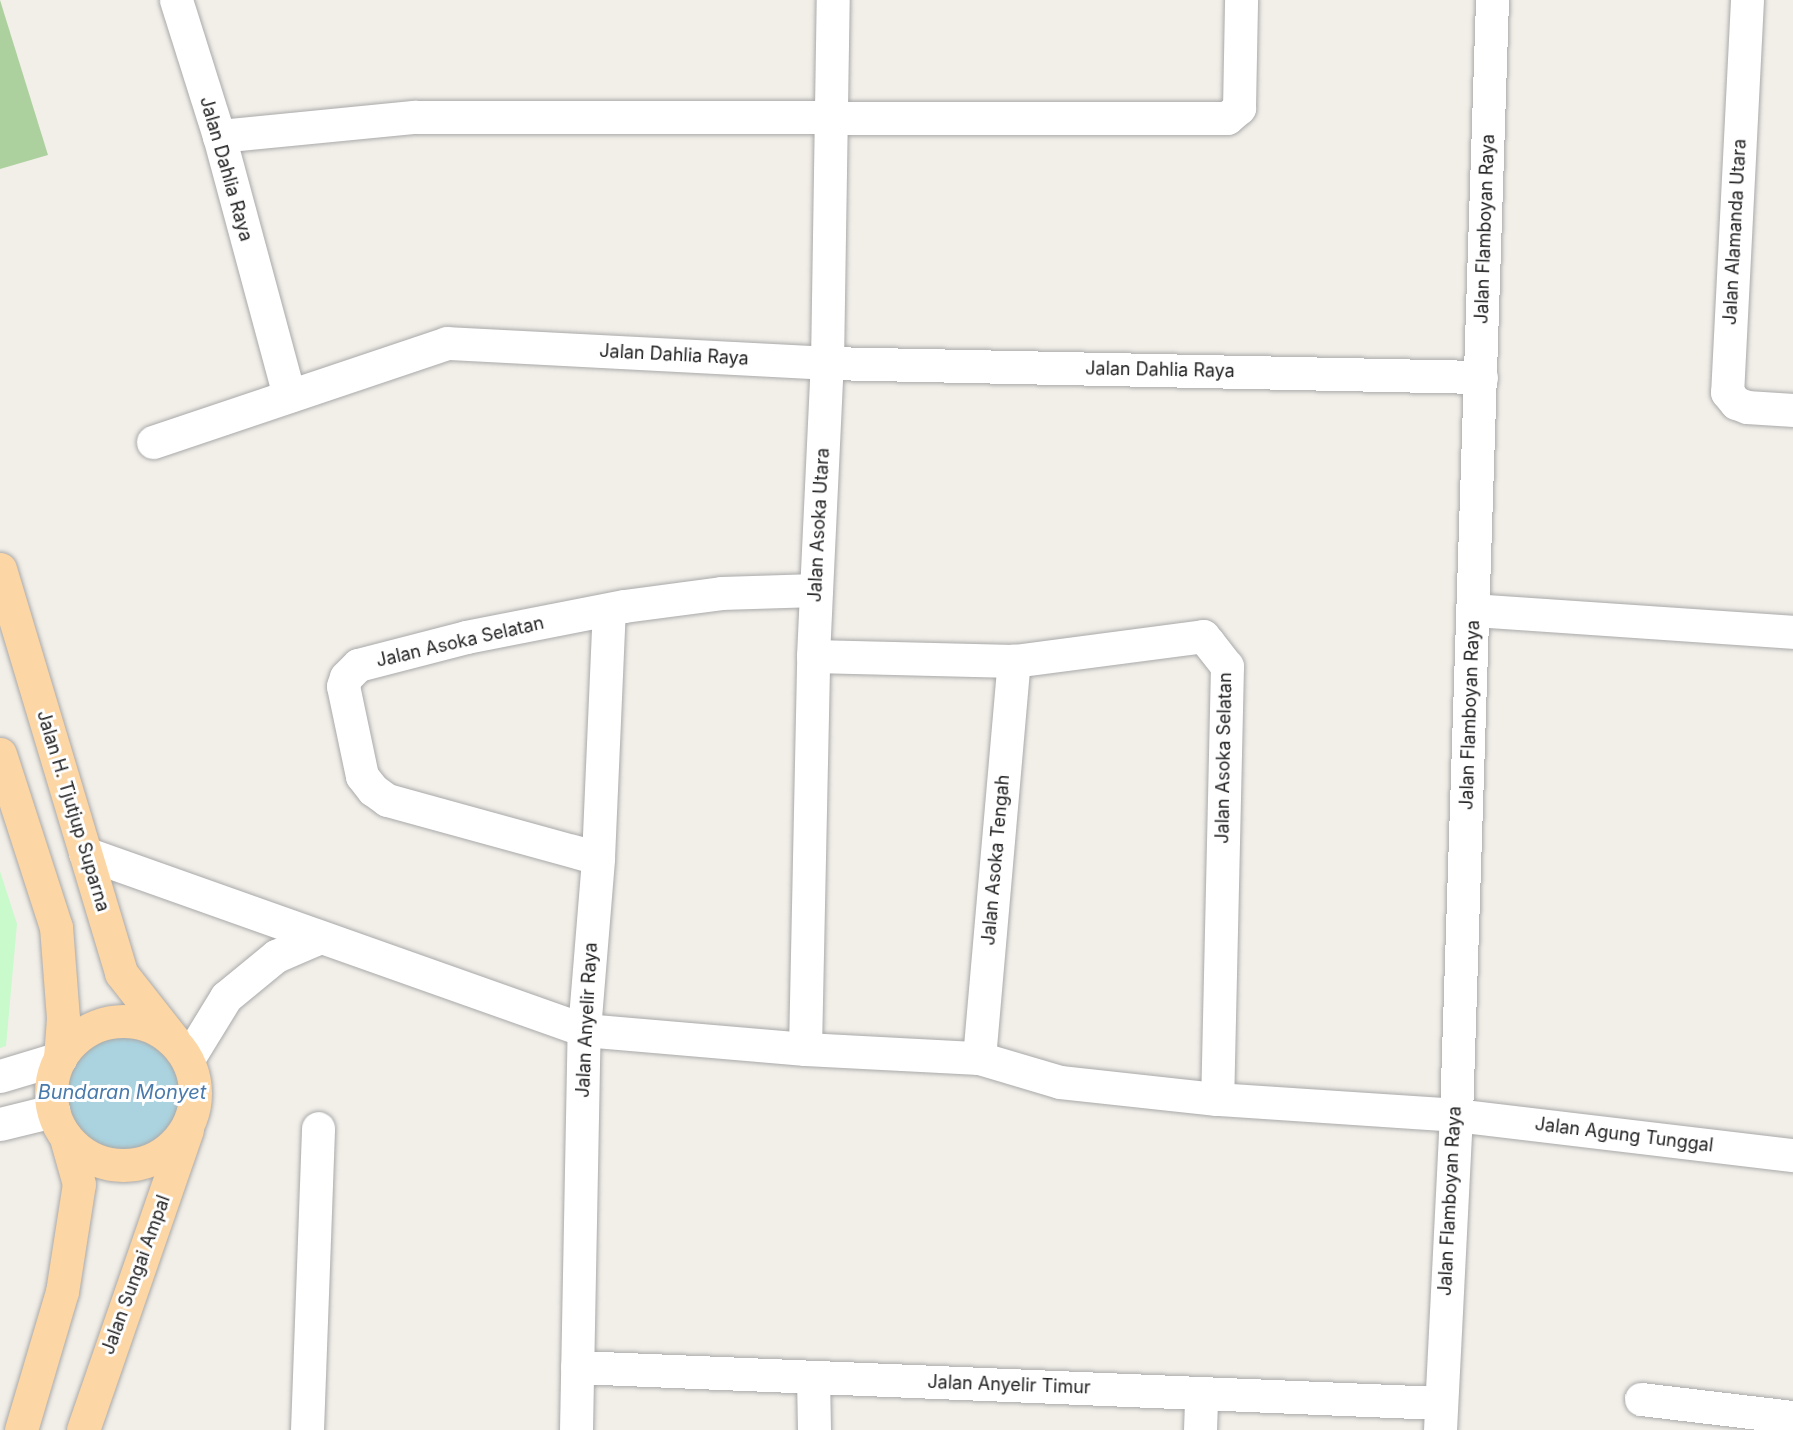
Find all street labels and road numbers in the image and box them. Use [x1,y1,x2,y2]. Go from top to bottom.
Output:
street label: Jalan Dahlia Raya [195,94,257,244]
street label: Jalan Flamboyan Raya [1471,134,1499,324]
street label: Jalan Alamanda Utara [1719,138,1751,326]
street label: Jalan Dahlia Raya [599,340,749,370]
street label: Jalan Dahlia Raya [1085,358,1235,382]
street label: Jalan Asoka Utara [804,447,834,603]
street label: Jalan Asoka Selatan [374,612,546,672]
street label: Jalan Flamboyan Raya [1456,620,1484,810]
street label: Jalan Asoka Selatan [1212,672,1236,844]
street label: Jalan H. Tjutjup Suparna [32,708,114,914]
street label: Jalan Asoka Tengah [978,774,1014,946]
street label: Jalan Anyelir Raya [572,942,602,1098]
street label: Jalan Flamboyan Raya [1434,1105,1466,1297]
street label: Jalan Agung Tunggal [1534,1113,1714,1157]
street label: Jalan Sungai Ampal [97,1192,175,1358]
street label: Jalan Anyelir Timur [927,1371,1091,1399]

